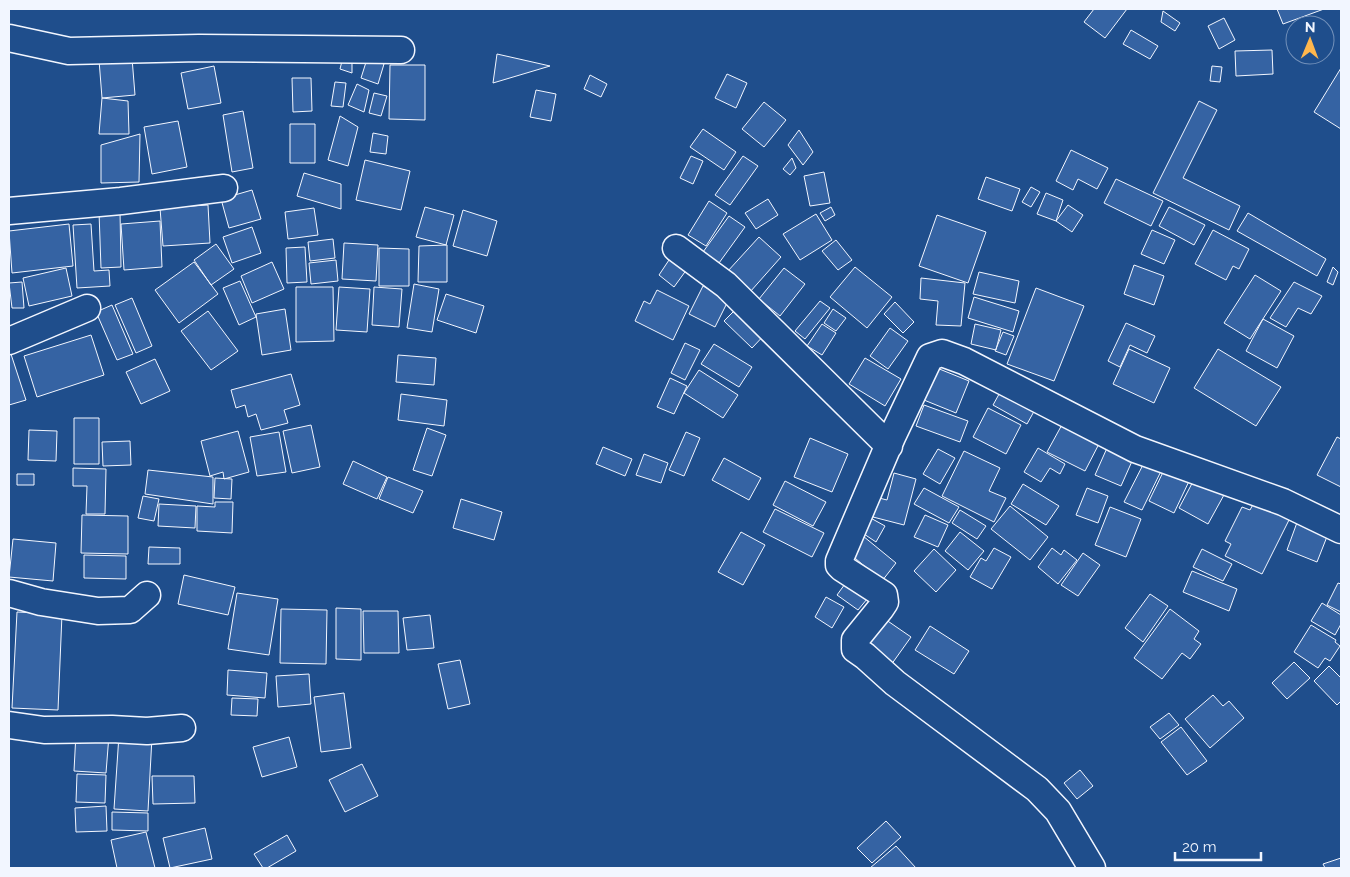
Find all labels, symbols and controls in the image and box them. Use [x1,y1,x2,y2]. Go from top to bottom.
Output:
north arrow [1285,15,1335,65]
text: N [1305,19,1316,35]
scale bar [1175,830,1261,862]
text: 20 m [1182,838,1217,856]

